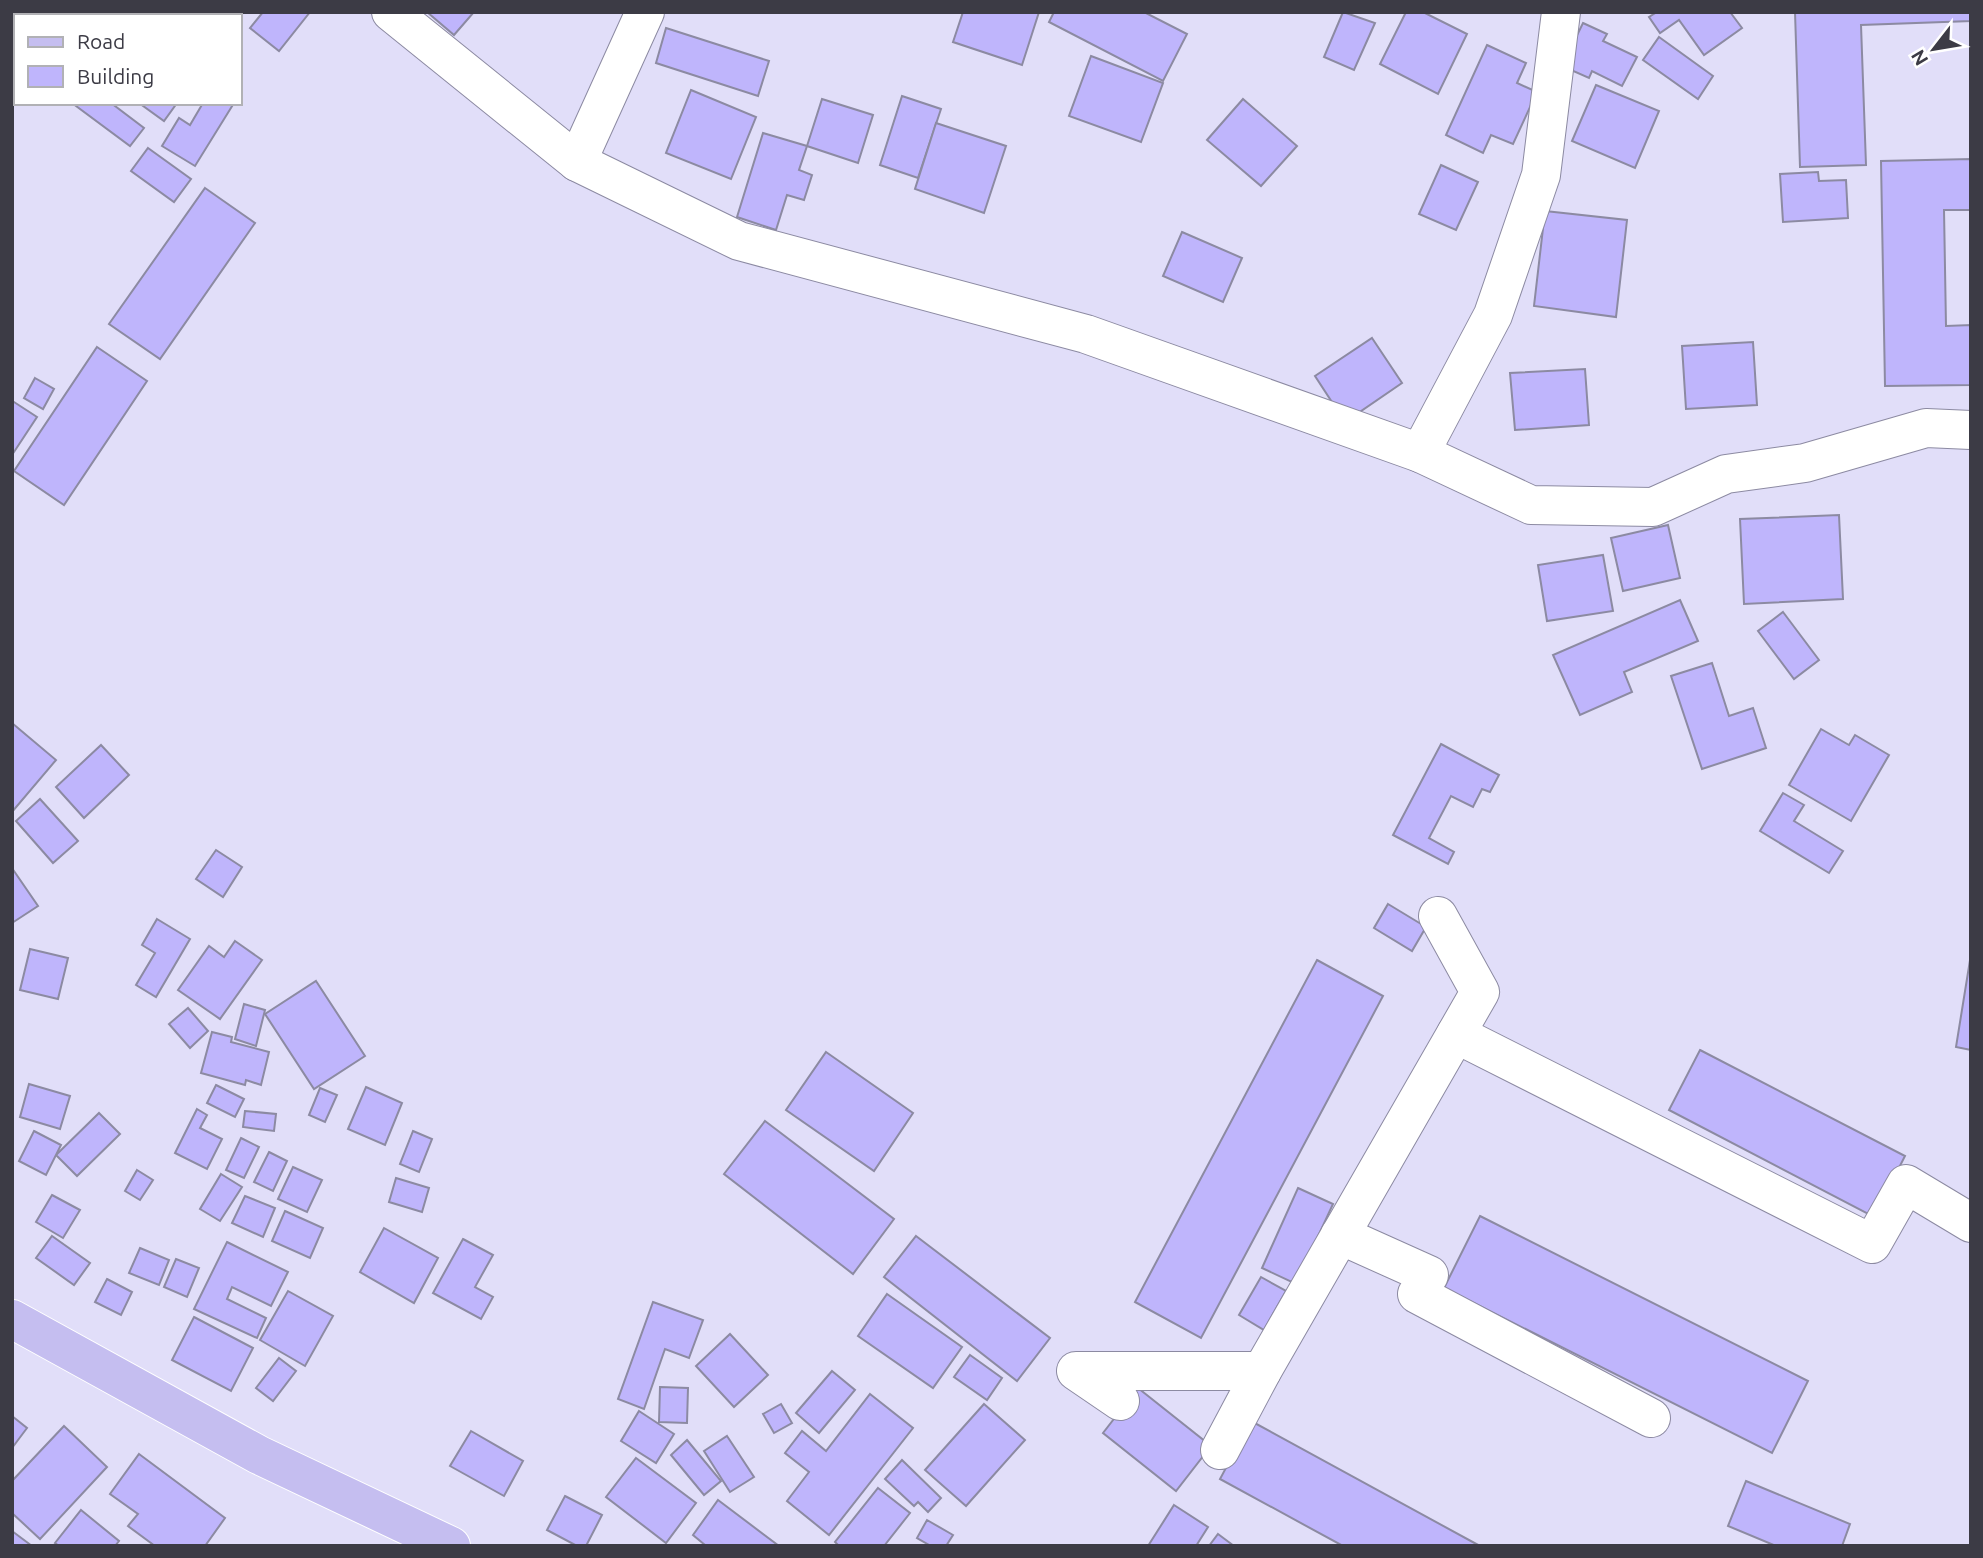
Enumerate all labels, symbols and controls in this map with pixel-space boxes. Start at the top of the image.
legend [14,14,242,105]
north arrow [1899,14,1969,84]
text: Road [77,29,125,53]
text: N [1906,46,1933,70]
text: Building [77,64,154,88]

